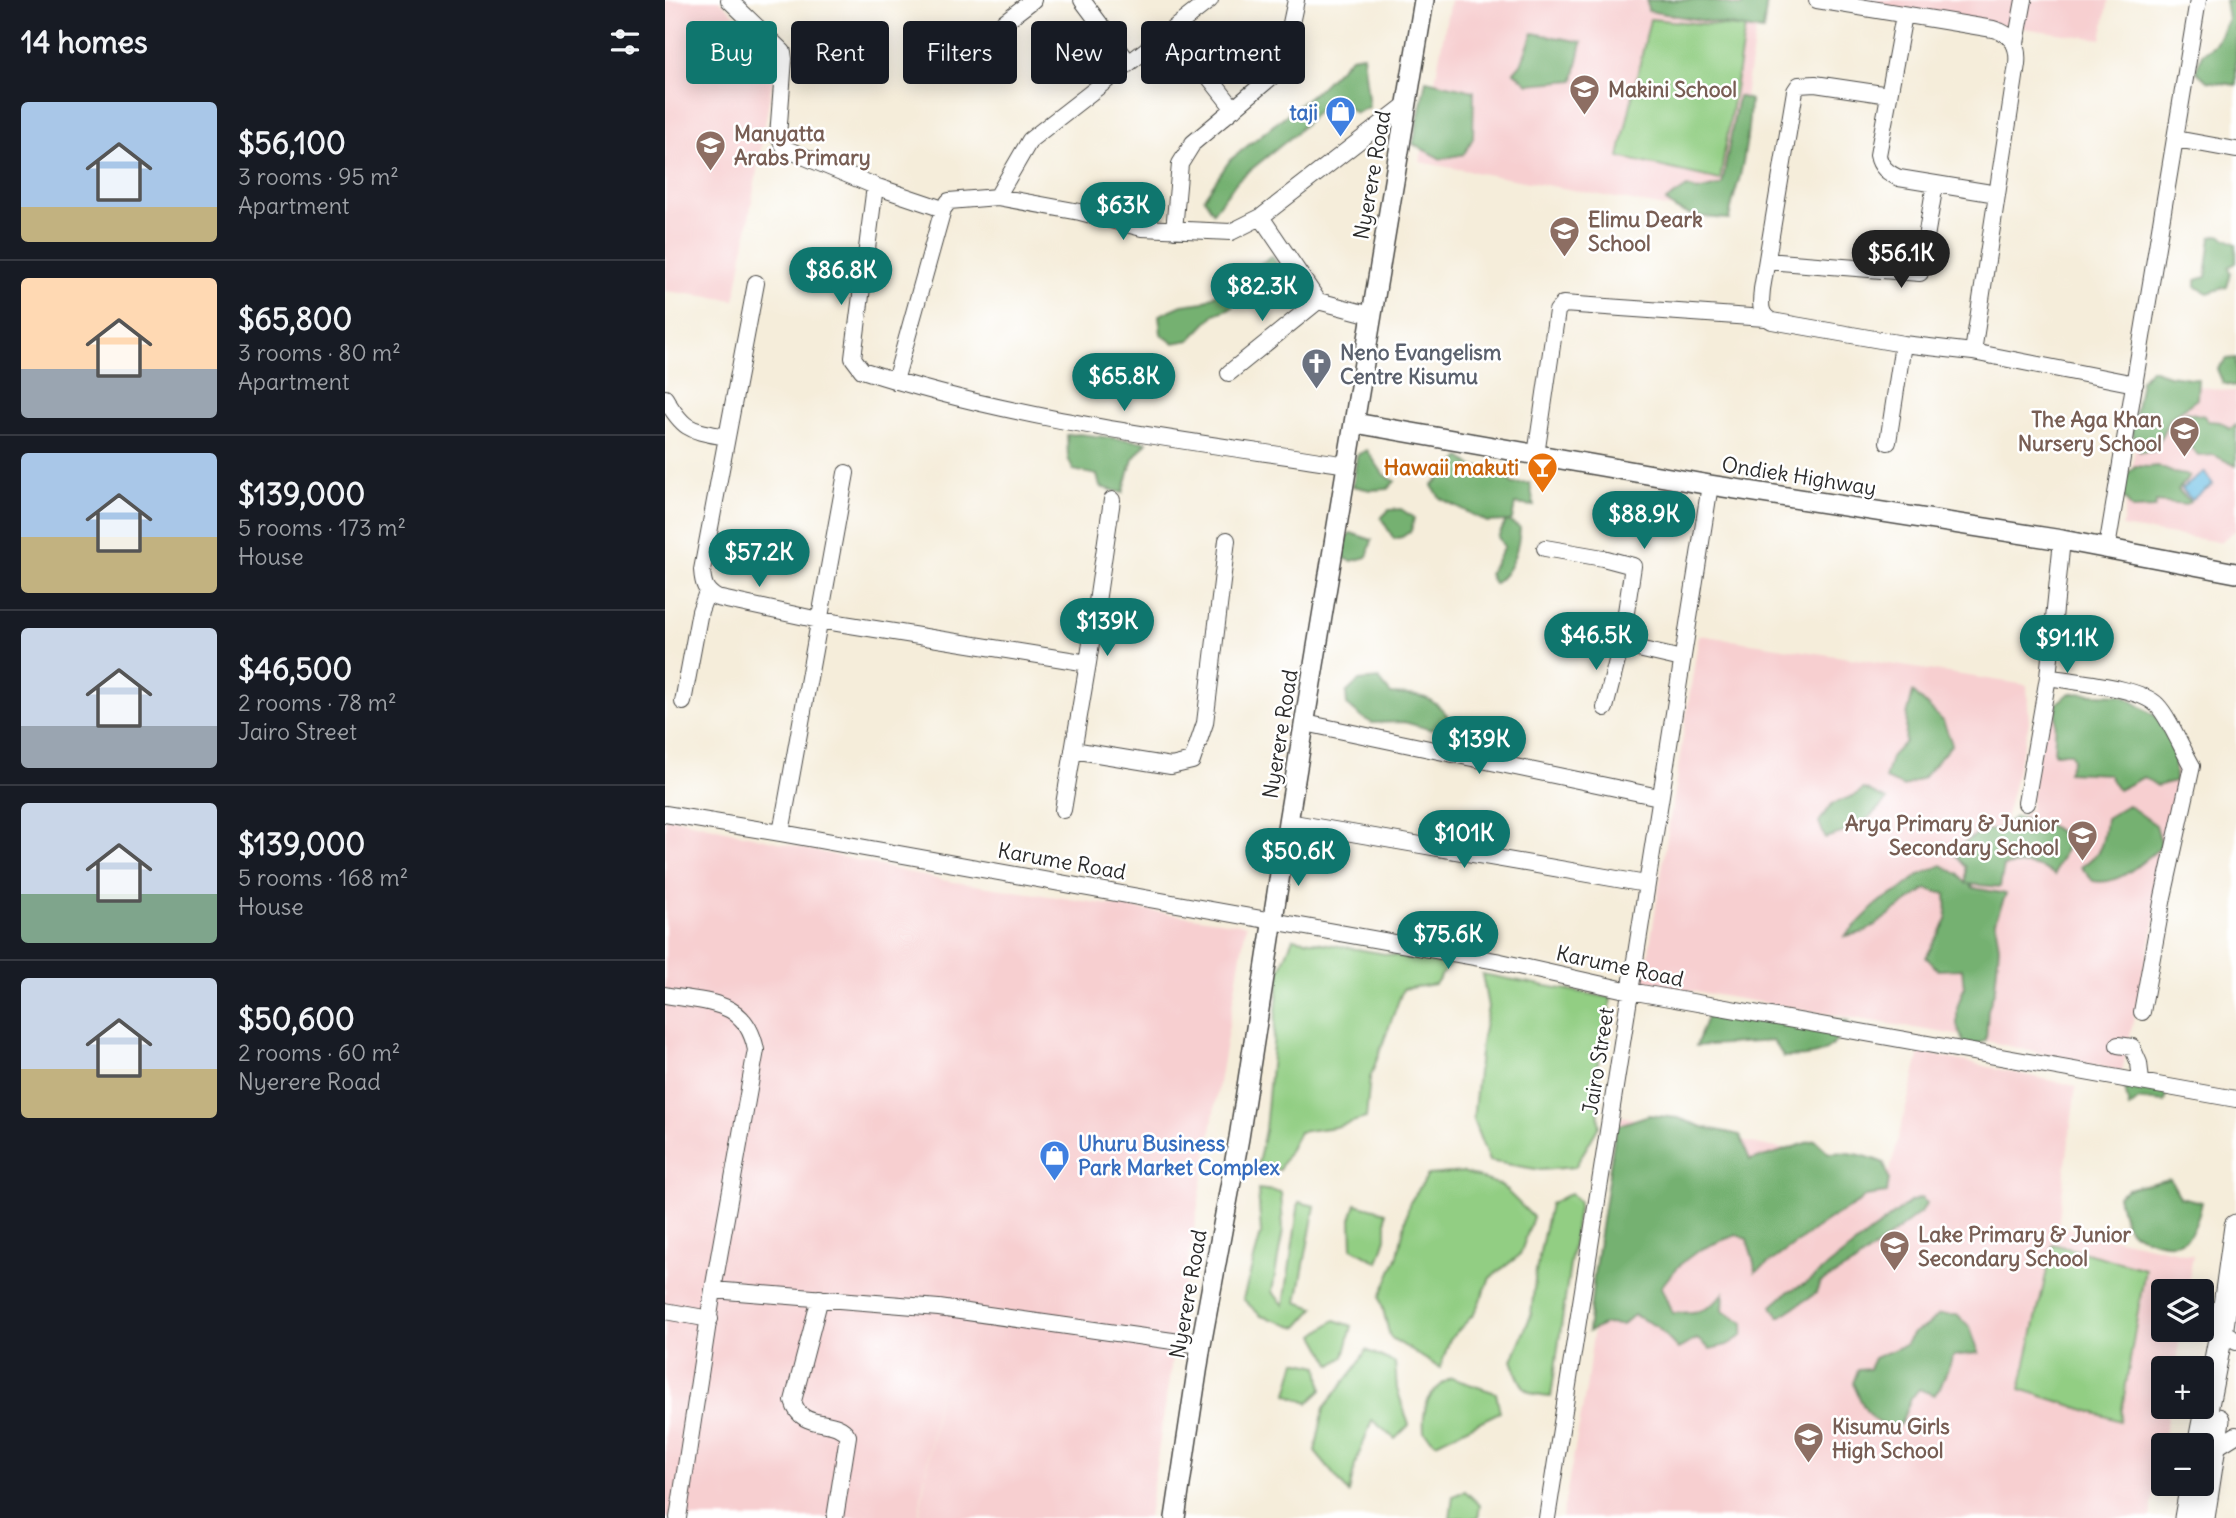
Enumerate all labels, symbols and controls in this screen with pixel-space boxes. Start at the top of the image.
chip: Buy [686,21,777,84]
chip: Rent [791,21,889,84]
chip: Filters [903,21,1017,84]
chip: New [1031,21,1127,84]
chip: Apartment [1141,21,1305,84]
text: 14 homes [21,23,148,61]
icon: filters [606,23,644,61]
school or university icon: Makini School [1568,72,1602,116]
place label: Makini School [1608,76,1737,103]
shop icon: taji [1324,95,1358,139]
place label: taji [1290,99,1318,126]
street label: Nyerere Road [1347,108,1397,242]
place label: Manyatta Arabs Primary [734,120,871,171]
text: $56,100 [238,124,346,162]
school or university icon: Manyatta Arabs Primary [694,128,728,172]
icon: home [77,130,161,214]
text: 3 rooms · 95 m² [238,162,399,191]
pin: $63K [1082,182,1164,242]
text: $63K [1096,190,1150,219]
text: Apartment [238,191,350,220]
place label: Elimu Deark School [1588,206,1703,257]
school or university icon: Elimu Deark School [1548,214,1582,258]
pin: $56.1K [1844,230,1958,290]
text: $56.1K [1868,238,1934,267]
pin: $86.8K [784,247,898,307]
text: $86.8K [805,255,877,284]
pin: $82.3K [1205,264,1319,323]
text: $82.3K [1227,271,1297,300]
text: $65,800 [238,300,352,338]
icon: home [77,306,161,390]
text: 3 rooms · 80 m² [238,338,401,367]
place label: Neno Evangelism Centre Kisumu [1340,339,1502,390]
church icon: Neno Evangelism Centre Kisumu [1300,347,1334,391]
pin: $65.8K [1067,354,1181,413]
text: $65.8K [1088,361,1160,390]
text: Apartment [238,367,350,396]
place label: The Aga Khan Nursery School [2018,406,2162,457]
school or university icon: The Aga Khan Nursery School [2168,414,2202,458]
bar icon: Hawaii makuti [1525,450,1559,494]
street label: Ondiek Highway [1720,450,1878,502]
place label: Hawaii makuti [1384,454,1519,481]
text: $139,000 [238,475,365,513]
icon: home [77,481,161,565]
pin: $88.9K [1587,491,1701,551]
text: $88.9K [1608,499,1680,528]
text: 5 rooms · 173 m² [238,513,406,542]
pin: $57.2K [702,530,816,589]
text: $57.2K [725,537,793,566]
text: House [238,542,304,571]
pin: $139K [1058,598,1156,658]
text: $139K [1076,606,1138,635]
pin: $46.5K [1539,612,1653,672]
pin: $91.1K [2010,616,2124,675]
text: $46.5K [1560,620,1632,649]
text: $91.1K [2036,623,2098,652]
text: $46,500 [238,650,352,688]
icon: home [77,656,161,740]
street label: Nyerere Road [1256,668,1304,800]
text: 2 rooms · 78 m² [238,688,397,717]
pin: $139K [1430,716,1528,776]
text: Jairo Street [238,717,357,746]
text: $139K [1448,724,1510,753]
pin: $101K [1415,810,1513,870]
place label: Arya Primary & Junior Secondary School [1845,810,2059,861]
text: $101K [1434,818,1494,847]
school or university icon: Arya Primary & Junior Secondary School [2065,818,2099,862]
text: $139,000 [238,825,365,863]
pin: $50.6K [1241,828,1355,888]
icon: home [77,831,161,915]
street label: Karume Road [996,836,1128,886]
text: $50.6K [1261,836,1335,865]
text: 5 rooms · 168 m² [238,863,408,892]
text: House [238,892,304,921]
pin: $75.6K [1391,912,1505,971]
text: $75.6K [1413,919,1483,948]
street label: Karume Road [1554,939,1686,993]
text: $50,600 [238,1000,355,1038]
street label: Jairo Street [1576,1005,1620,1117]
icon: home [77,1006,161,1090]
text: 2 rooms · 60 m² [238,1038,400,1067]
text: Nyerere Road [238,1067,381,1096]
place label: Uhuru Business Park Market Complex [1078,1130,1281,1181]
shop icon: Uhuru Business Park Market Complex [1038,1138,1072,1182]
place label: Lake Primary & Junior Secondary School [1918,1221,2132,1272]
street label: Nyerere Road [1163,1227,1213,1361]
school or university icon: Lake Primary & Junior Secondary School [1878,1229,1912,1273]
map controls [2151,1279,2214,1496]
button: layers [2151,1279,2214,1342]
button: + [2151,1356,2214,1419]
place label: Kisumu Girls High School [1832,1413,1950,1464]
school or university icon: Kisumu Girls High School [1792,1421,1826,1465]
button: − [2151,1433,2214,1496]

